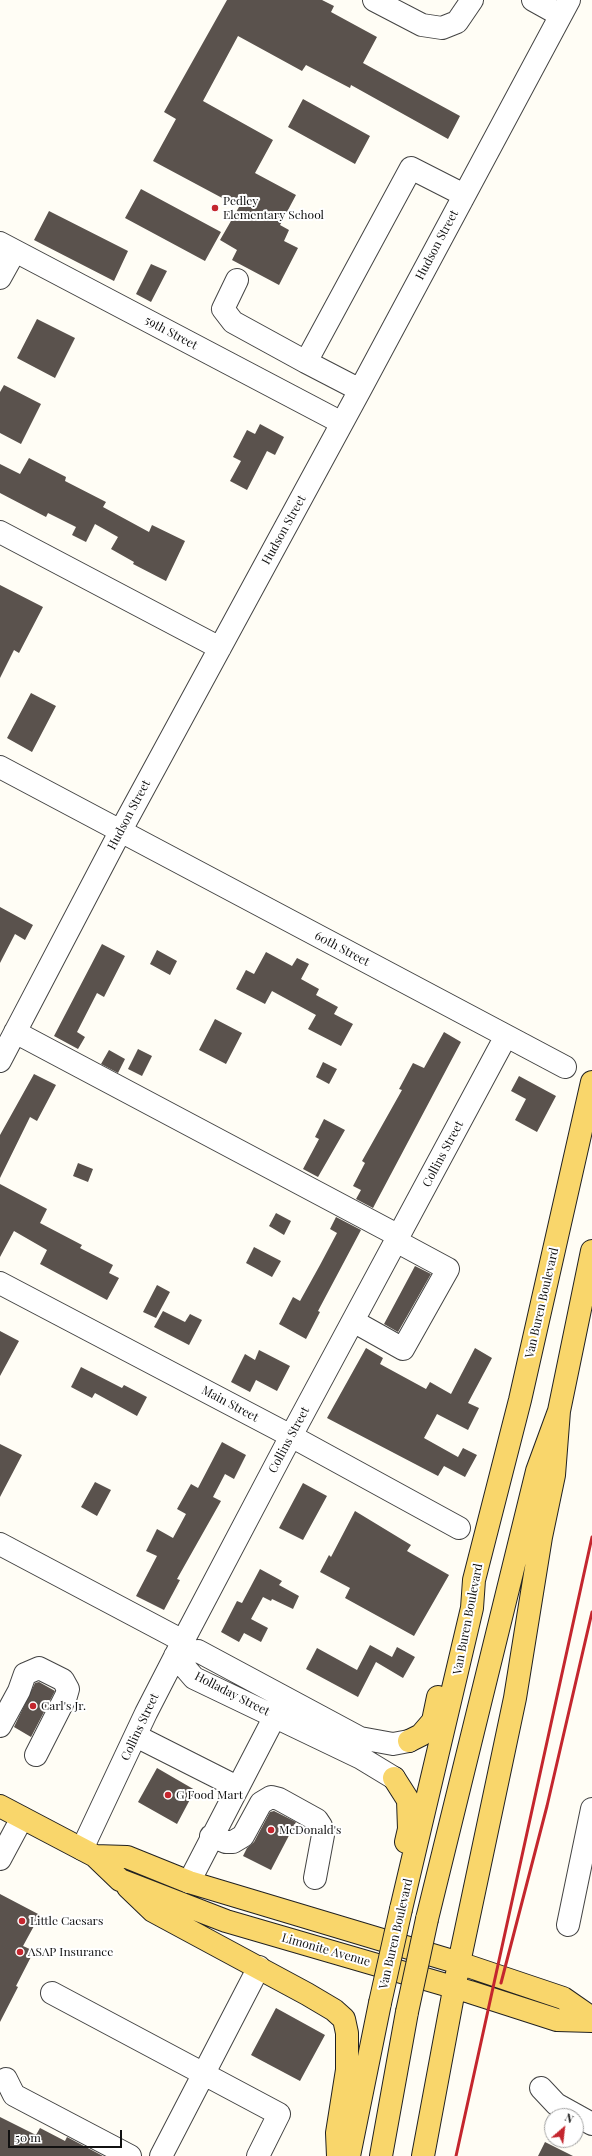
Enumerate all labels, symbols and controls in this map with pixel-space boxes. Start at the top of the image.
place label: Pedley Elementary School [223,194,324,222]
marker: Pedley Elementary School [210,203,220,213]
street label: Hudson Street [413,208,461,282]
street label: 59th Street [142,313,200,353]
street label: Hudson Street [259,493,309,567]
street label: Hudson Street [105,778,153,852]
street label: 60th Street [312,929,372,969]
street label: Collins Street [420,1118,466,1190]
street label: Van Buren Boulevard [522,1246,562,1360]
street label: Main Street [199,1383,261,1425]
street label: Collins Street [266,1404,312,1476]
street label: Van Buren Boulevard [450,1562,486,1676]
street label: Holladay Street [192,1669,272,1719]
street label: Collins Street [118,1691,162,1763]
place label: Carl's Jr. [41,1699,86,1713]
marker: Carl's Jr. [28,1701,38,1711]
place label: G Food Mart [176,1788,243,1802]
marker: G Food Mart [163,1790,173,1800]
place label: McDonald's [279,1823,341,1837]
marker: McDonald's [266,1825,276,1835]
street label: Van Buren Boulevard [376,1877,416,1991]
place label: Little Caesars [30,1914,103,1928]
marker: Little Caesars [17,1916,27,1926]
street label: Limonite Avenue [280,1930,372,1970]
place label: ASAP Insurance [28,1945,113,1959]
marker: ASAP Insurance [15,1947,25,1957]
north arrow [544,2108,584,2148]
text: N [562,2109,576,2126]
scale bar [10,2122,124,2148]
text: 50 m [15,2129,41,2145]

